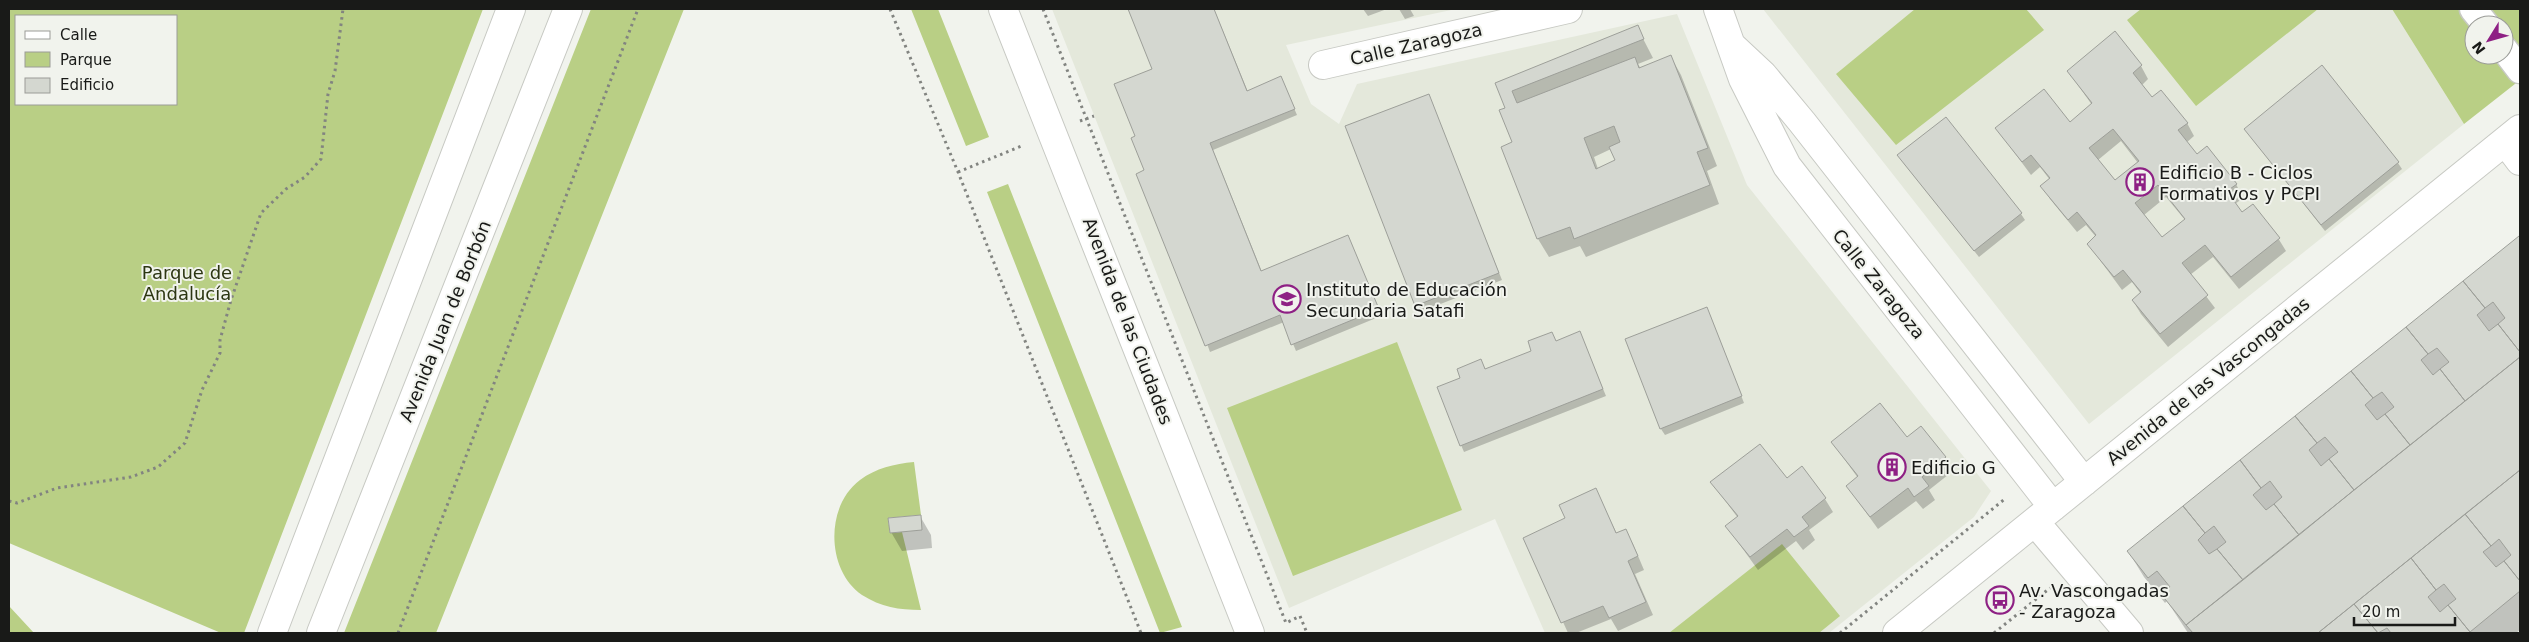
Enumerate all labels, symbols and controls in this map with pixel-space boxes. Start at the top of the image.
legend [15,15,178,105]
north arrow [2464,15,2514,65]
street label: Calle Zaragoza [1348,19,1484,69]
text: Calle [60,26,97,44]
text: N [2469,38,2489,57]
text: Parque [60,51,112,69]
text: Edificio [60,76,114,94]
place label: Edificio B - Ciclos Formativos y PCPI [2159,162,2320,204]
building icon: Edificio B - Ciclos Formativos y PCPI [2125,167,2155,197]
street label: Avenida de las Ciudades [1079,214,1177,428]
street label: Avenida Juan de Borbón [395,217,495,425]
street label: Calle Zaragoza [1828,225,1930,343]
park label: Parque de Andalucía [142,262,232,304]
place label: Instituto de Educación Secundaria Satafi [1306,279,1507,321]
school or university icon: Instituto de Educación Secundaria Satafi [1272,284,1302,314]
street label: Avenida de las Vascongadas [2102,293,2314,469]
building icon: Edificio G [1877,452,1907,482]
place label: Edificio G [1911,457,1996,478]
place label: Av. Vascongadas - Zaragoza [2019,580,2169,622]
bus stop icon: Av. Vascongadas - Zaragoza [1985,585,2015,615]
scale bar [2354,594,2455,626]
text: 20 m [2362,603,2400,621]

